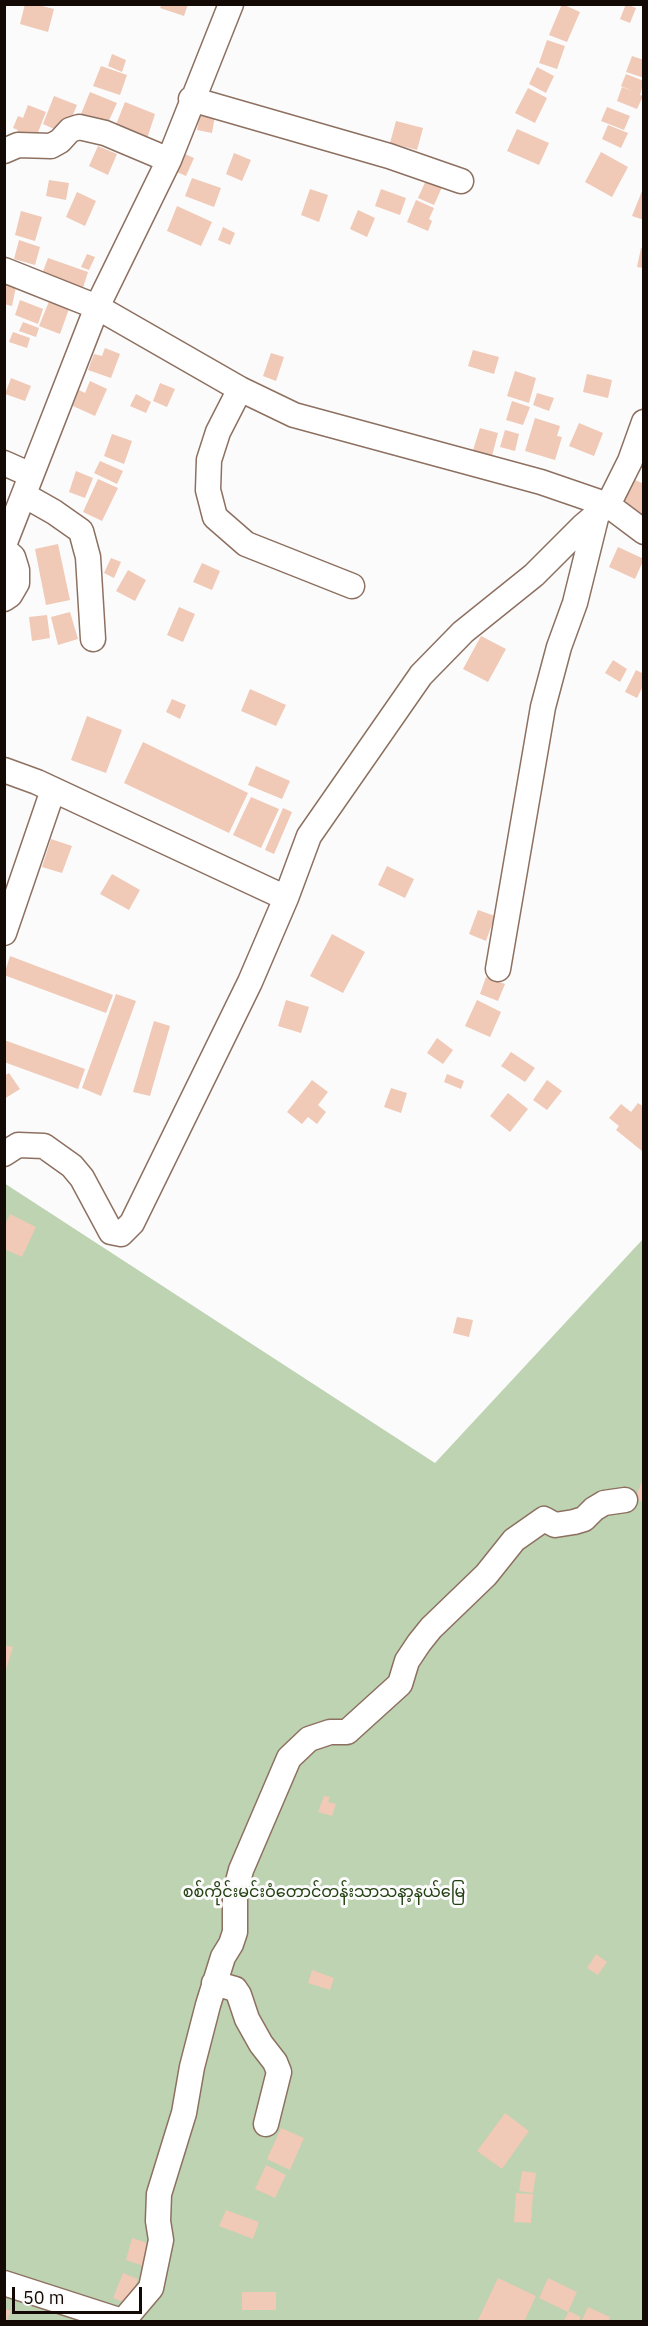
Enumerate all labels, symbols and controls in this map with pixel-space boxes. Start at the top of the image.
park label: စစ်ကိုင်းမင်းဝံတောင်တန်းသာသနာ့နယ်မြေ [183,1882,465,1902]
scale bar [15,2275,146,2313]
text: 50 m [23,2286,65,2309]

